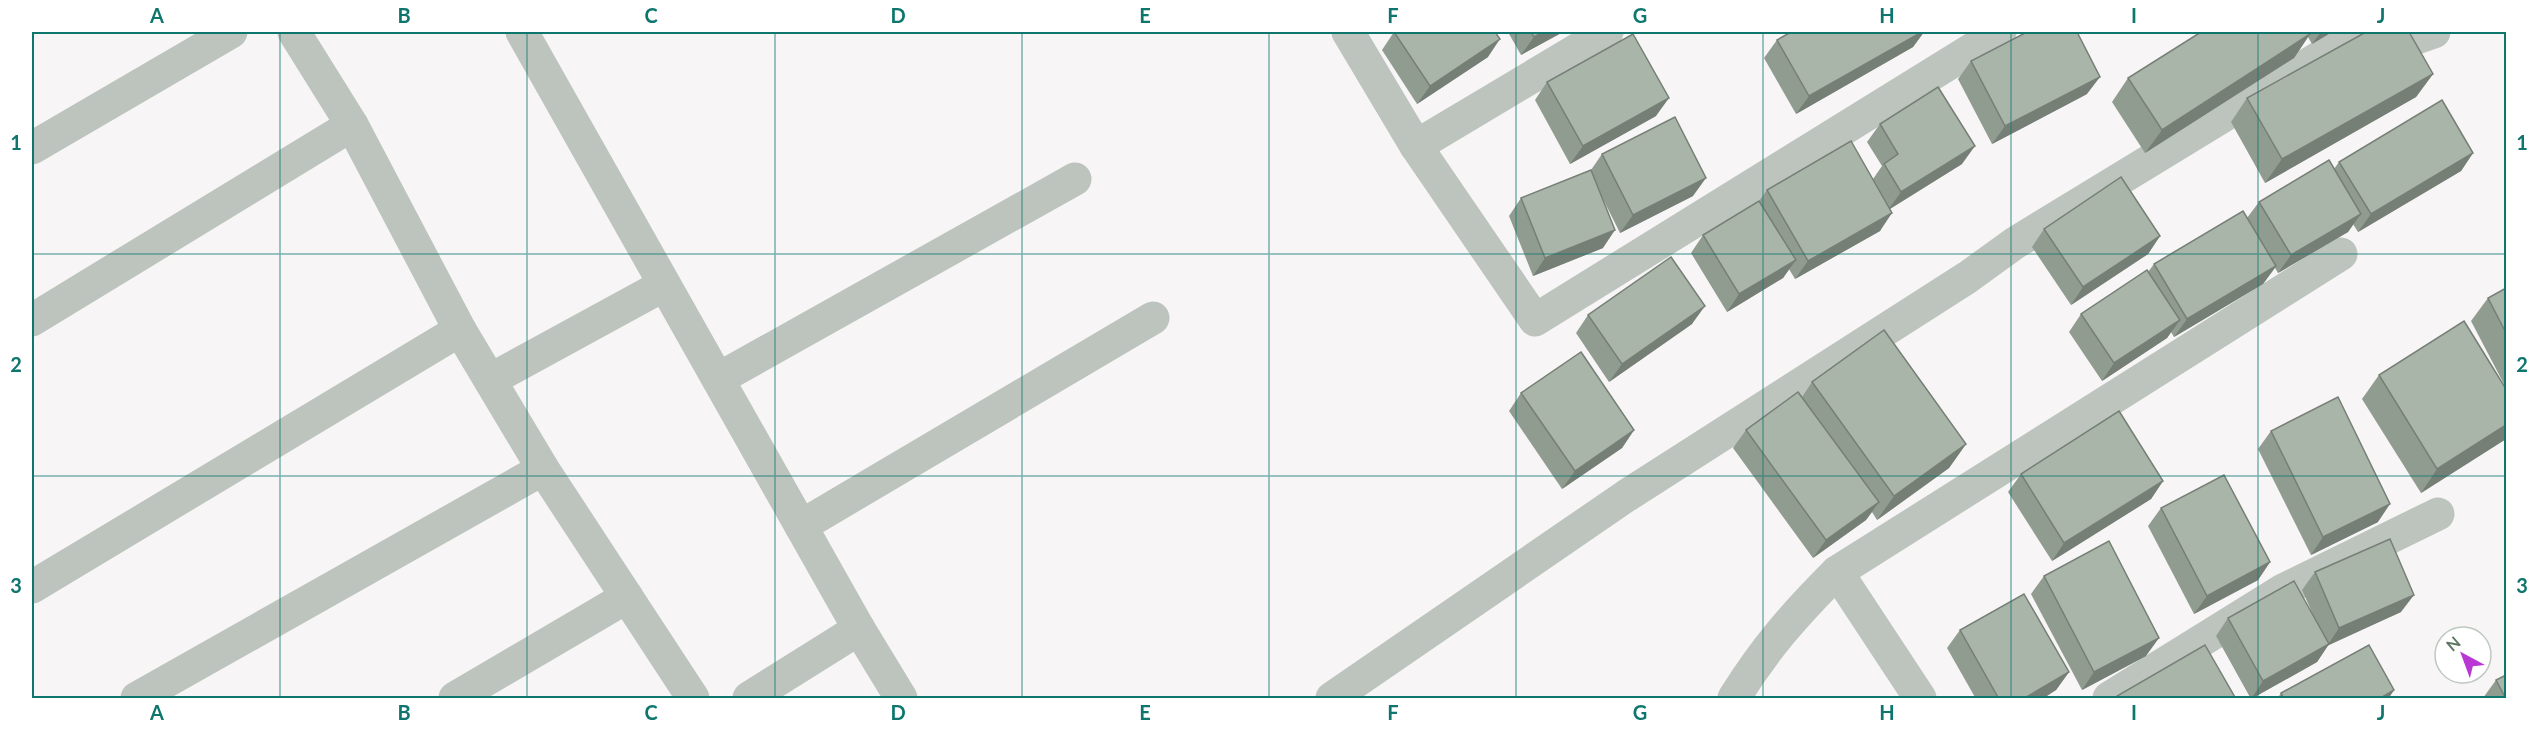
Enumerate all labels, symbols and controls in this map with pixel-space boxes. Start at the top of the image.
text: A [149,3,164,27]
text: B [397,3,411,27]
text: C [644,3,658,27]
text: D [890,3,906,27]
text: E [1139,3,1151,27]
text: F [1387,3,1399,27]
text: G [1633,3,1647,27]
text: H [1879,3,1895,27]
text: I [2131,3,2137,27]
text: J [2377,3,2385,27]
text: 1 [10,130,22,154]
text: 1 [2516,130,2528,154]
text: 2 [10,352,22,376]
text: 2 [2516,352,2528,376]
text: 3 [10,573,22,597]
text: 3 [2516,573,2528,597]
north arrow [2433,625,2493,685]
text: N [2442,632,2464,655]
text: A [149,700,164,724]
text: B [397,700,411,724]
text: C [644,700,658,724]
text: D [890,700,906,724]
text: E [1139,700,1151,724]
text: F [1387,700,1399,724]
text: G [1633,700,1647,724]
text: H [1879,700,1895,724]
text: I [2131,700,2137,724]
text: J [2377,700,2385,724]

